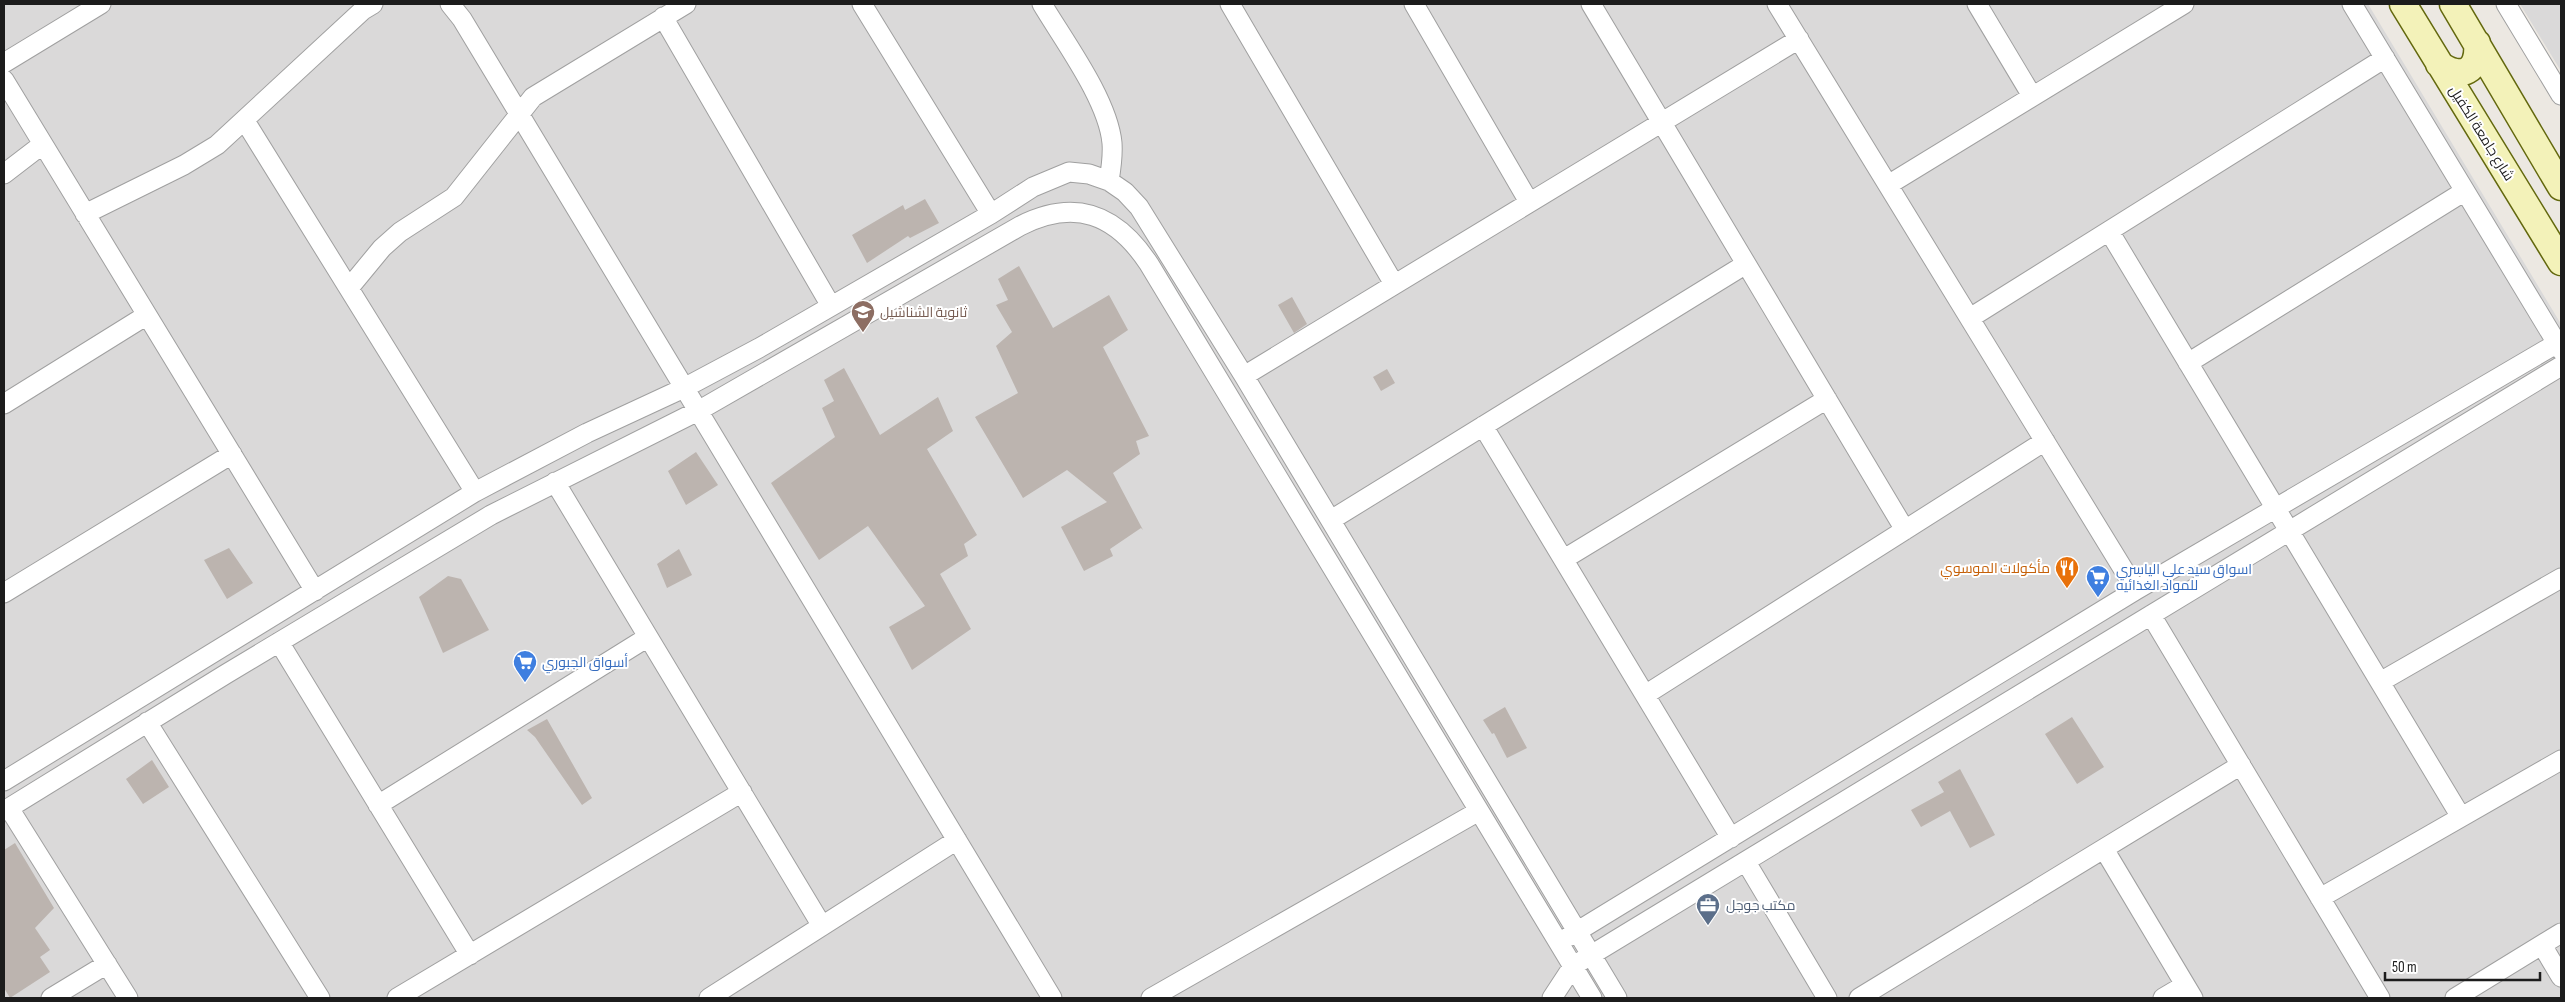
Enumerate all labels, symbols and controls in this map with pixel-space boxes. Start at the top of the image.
street label: شارع جامعة الكفيل [2445,82,2518,184]
school or university icon: ثانوية الشناشيل [850,299,876,333]
place label: ثانوية الشناشيل [880,304,967,321]
restaurant icon: مأكولات الموسوي [2054,555,2080,589]
place label: مأكولات الموسوي [1940,559,2050,580]
place label: اسواق سيد علي الياسري للمواد الغذائيه [2116,561,2252,594]
supermarket icon: اسواق سيد علي الياسري للمواد الغذائيه [2085,564,2111,598]
supermarket icon: أسواق الجبوري [512,649,538,683]
place label: أسواق الجبوري [542,653,628,674]
office icon: مكتب جوجل [1695,892,1721,926]
place label: مكتب جوجل [1726,897,1795,914]
scale bar [2385,950,2540,982]
text: 50 m [2392,958,2417,977]

